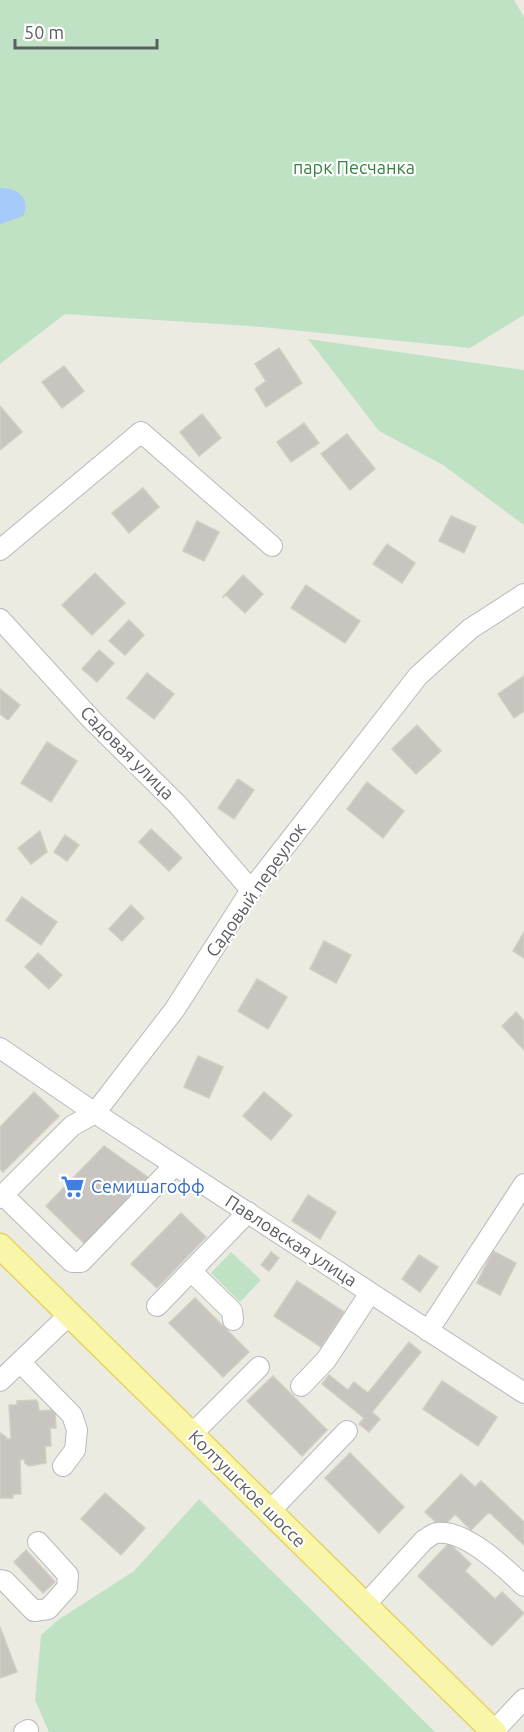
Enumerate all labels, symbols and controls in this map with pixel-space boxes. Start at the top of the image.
scale bar [15,12,158,50]
text: 50 m [24,22,64,42]
park label: парк Песчанка [293,157,415,177]
street label: Садовая улица [77,702,178,803]
street label: Садовый переулок [201,819,309,960]
supermarket icon: Семишагофф [60,1174,86,1200]
place label: Семишагофф [91,1176,205,1196]
street label: Павловская улица [222,1190,361,1290]
street label: Колтушское шоссе [185,1426,310,1551]

